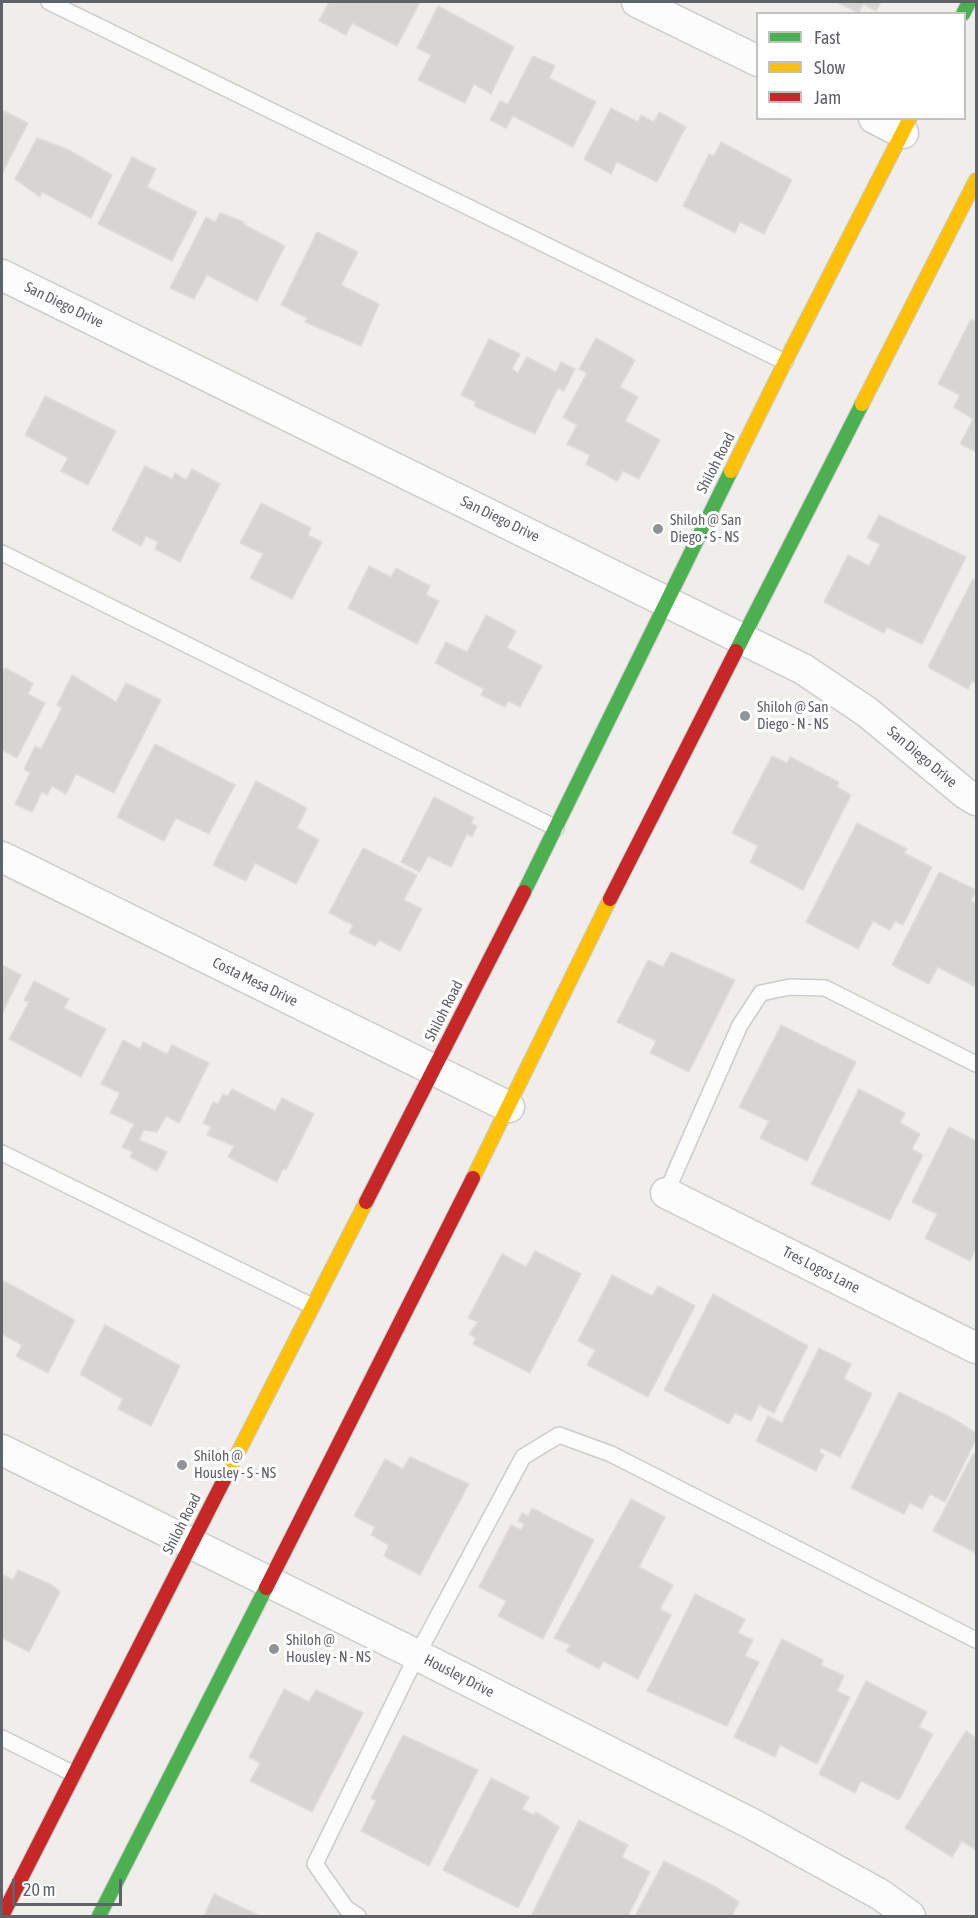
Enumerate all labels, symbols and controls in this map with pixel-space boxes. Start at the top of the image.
legend [756,12,966,120]
text: Fast [814,27,841,48]
text: Slow [814,57,845,78]
text: Jam [814,87,841,108]
street label: San Diego Drive [22,278,106,332]
street label: Shiloh Road [693,430,739,496]
street label: San Diego Drive [458,492,542,546]
place label: Shiloh @ San Diego - S - NS [670,511,742,546]
marker: Shiloh @ San Diego - S - NS [651,522,665,536]
place label: Shiloh @ San Diego - N - NS [757,698,829,733]
marker: Shiloh @ San Diego - N - NS [738,709,752,723]
street label: San Diego Drive [883,723,961,791]
street label: Costa Mesa Drive [209,954,301,1010]
street label: Shiloh Road [421,978,467,1044]
street label: Tres Logos Lane [779,1243,863,1297]
place label: Shiloh @ Housley - S - NS [194,1447,276,1482]
marker: Shiloh @ Housley - S - NS [175,1458,189,1472]
street label: Shiloh Road [159,1491,205,1557]
place label: Shiloh @ Housley - N - NS [286,1631,371,1666]
marker: Shiloh @ Housley - N - NS [267,1642,281,1656]
street label: Housley Drive [421,1651,497,1701]
scale bar [15,1867,124,1905]
text: 20 m [23,1879,55,1900]

